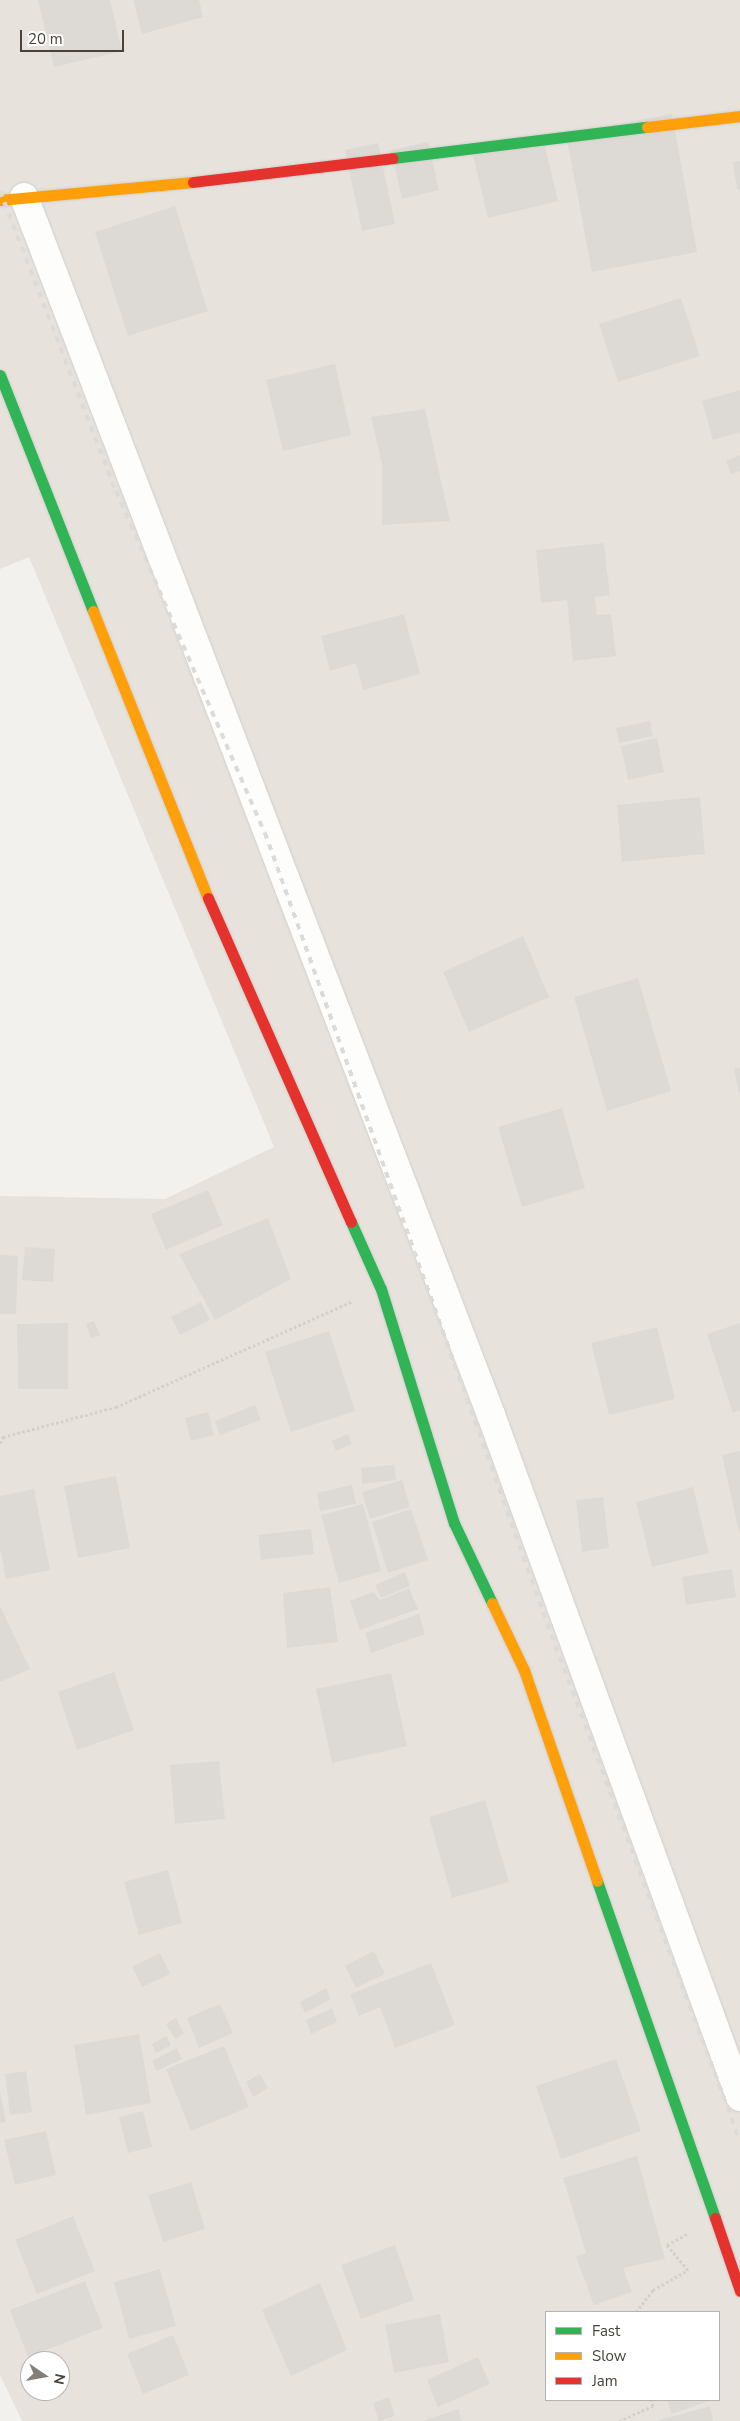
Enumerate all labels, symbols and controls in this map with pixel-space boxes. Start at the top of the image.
scale bar [22,20,126,52]
text: 20 m [28,29,63,49]
legend [545,2311,720,2401]
text: Fast [592,2321,620,2341]
text: Slow [592,2346,626,2366]
north arrow [20,2351,70,2401]
text: Jam [592,2371,618,2391]
text: N [49,2372,70,2386]

